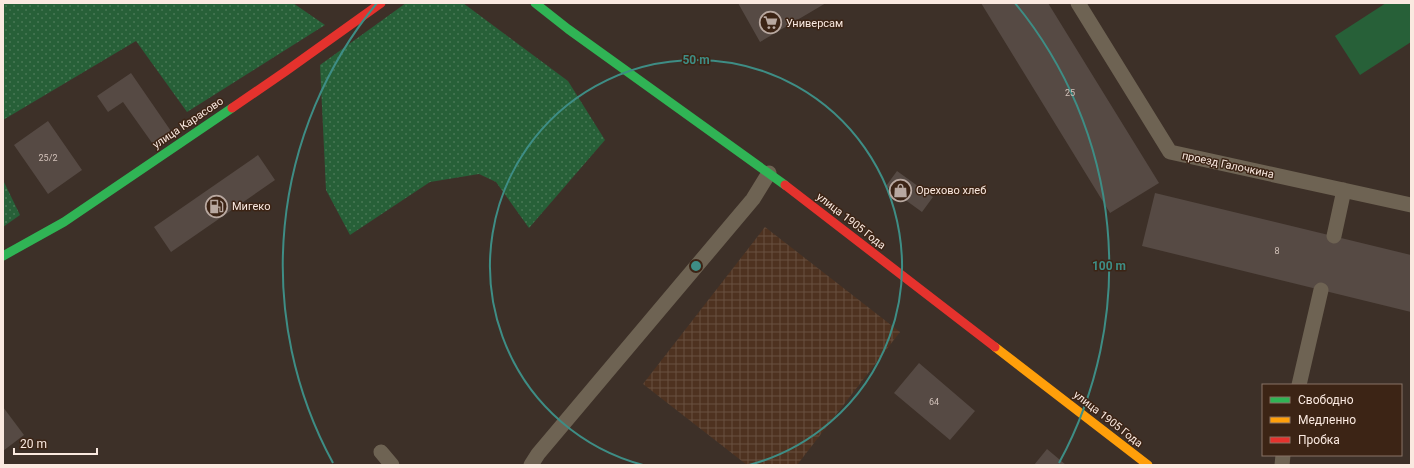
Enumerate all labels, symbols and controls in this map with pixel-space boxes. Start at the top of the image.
supermarket icon: Универсам [758,10,784,36]
place label: Универсам [786,17,843,30]
text: 50 m [682,53,710,67]
house number: 25 [1065,88,1075,98]
street label: улица Карасово [150,94,226,152]
street label: проезд Галочкина [1181,149,1275,181]
house number: 25/2 [39,153,57,163]
shop icon: Орехово хлеб [888,177,914,203]
place label: Орехово хлеб [916,184,986,197]
street label: улица 1905 Года [814,190,888,252]
fuel station icon: Мигеко [203,193,229,219]
place label: Мигеко [232,200,270,213]
house number: 8 [1274,246,1280,256]
centre of rings [689,259,703,273]
text: 100 m [1092,259,1126,273]
legend [1262,384,1402,456]
street label: улица 1905 Года [1071,388,1145,450]
text: Свободно [1298,393,1354,407]
house number: 64 [929,397,939,407]
text: Медленно [1298,413,1356,427]
scale bar [14,430,97,456]
text: Пробка [1298,433,1340,447]
text: 20 m [20,437,47,451]

